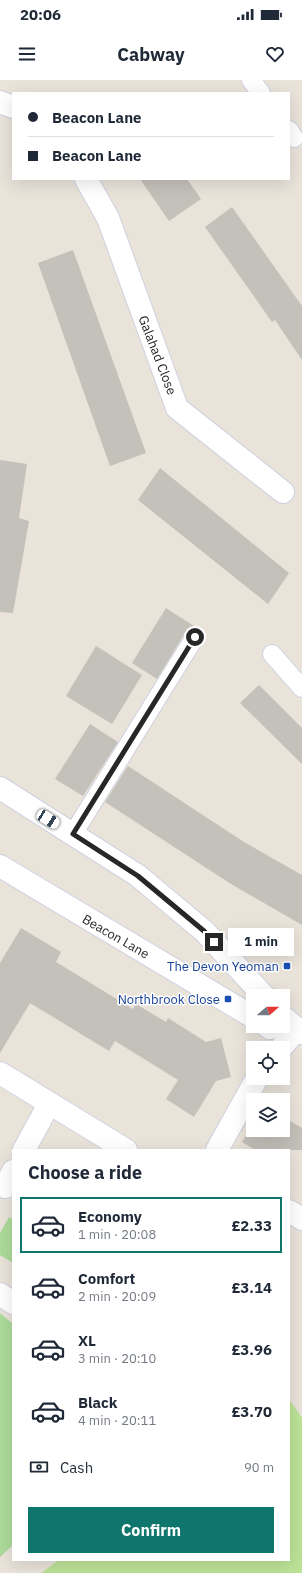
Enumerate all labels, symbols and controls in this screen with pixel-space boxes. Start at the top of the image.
text: 20:06 [20,5,61,24]
icon: menu [16,43,38,65]
text: Cabway [117,43,185,66]
icon: heart [264,43,286,65]
text: Beacon Lane [52,108,142,127]
text: Beacon Lane [52,146,142,165]
street label: Galahad Close [135,313,180,397]
route start [186,628,204,646]
car [35,808,61,830]
street label: Beacon Lane [79,910,152,962]
callout: 1 min [228,928,294,956]
route end [205,933,223,951]
text: 1 min [244,933,278,950]
place label: The Devon Yeoman [167,958,279,975]
marker: The Devon Yeoman [282,961,292,971]
north arrow [246,989,290,1033]
map controls [246,989,290,1137]
place label: Northbrook Close [118,991,220,1008]
marker: Northbrook Close [223,994,233,1004]
button: locate [246,1041,290,1085]
button: layers [246,1093,290,1137]
text: Choose a ride [28,1161,142,1184]
icon: car [30,1207,66,1243]
text: Economy [78,1207,142,1226]
text: £2.33 [232,1216,272,1235]
text: 1 min · 20:08 [78,1226,156,1243]
icon: car [30,1269,66,1305]
text: Comfort [78,1269,135,1288]
text: £3.14 [232,1278,272,1297]
text: 2 min · 20:09 [78,1288,156,1305]
icon: car [30,1331,66,1367]
text: XL [78,1331,96,1350]
text: £3.96 [232,1340,272,1359]
text: 3 min · 20:10 [78,1350,156,1367]
icon: car [30,1393,66,1429]
text: Black [78,1393,118,1412]
text: £3.70 [232,1402,272,1421]
text: 4 min · 20:11 [78,1412,156,1429]
icon: cash [28,1456,50,1478]
text: Cash [60,1458,93,1477]
text: 90 m [244,1459,274,1476]
button: Confirm [28,1507,274,1553]

